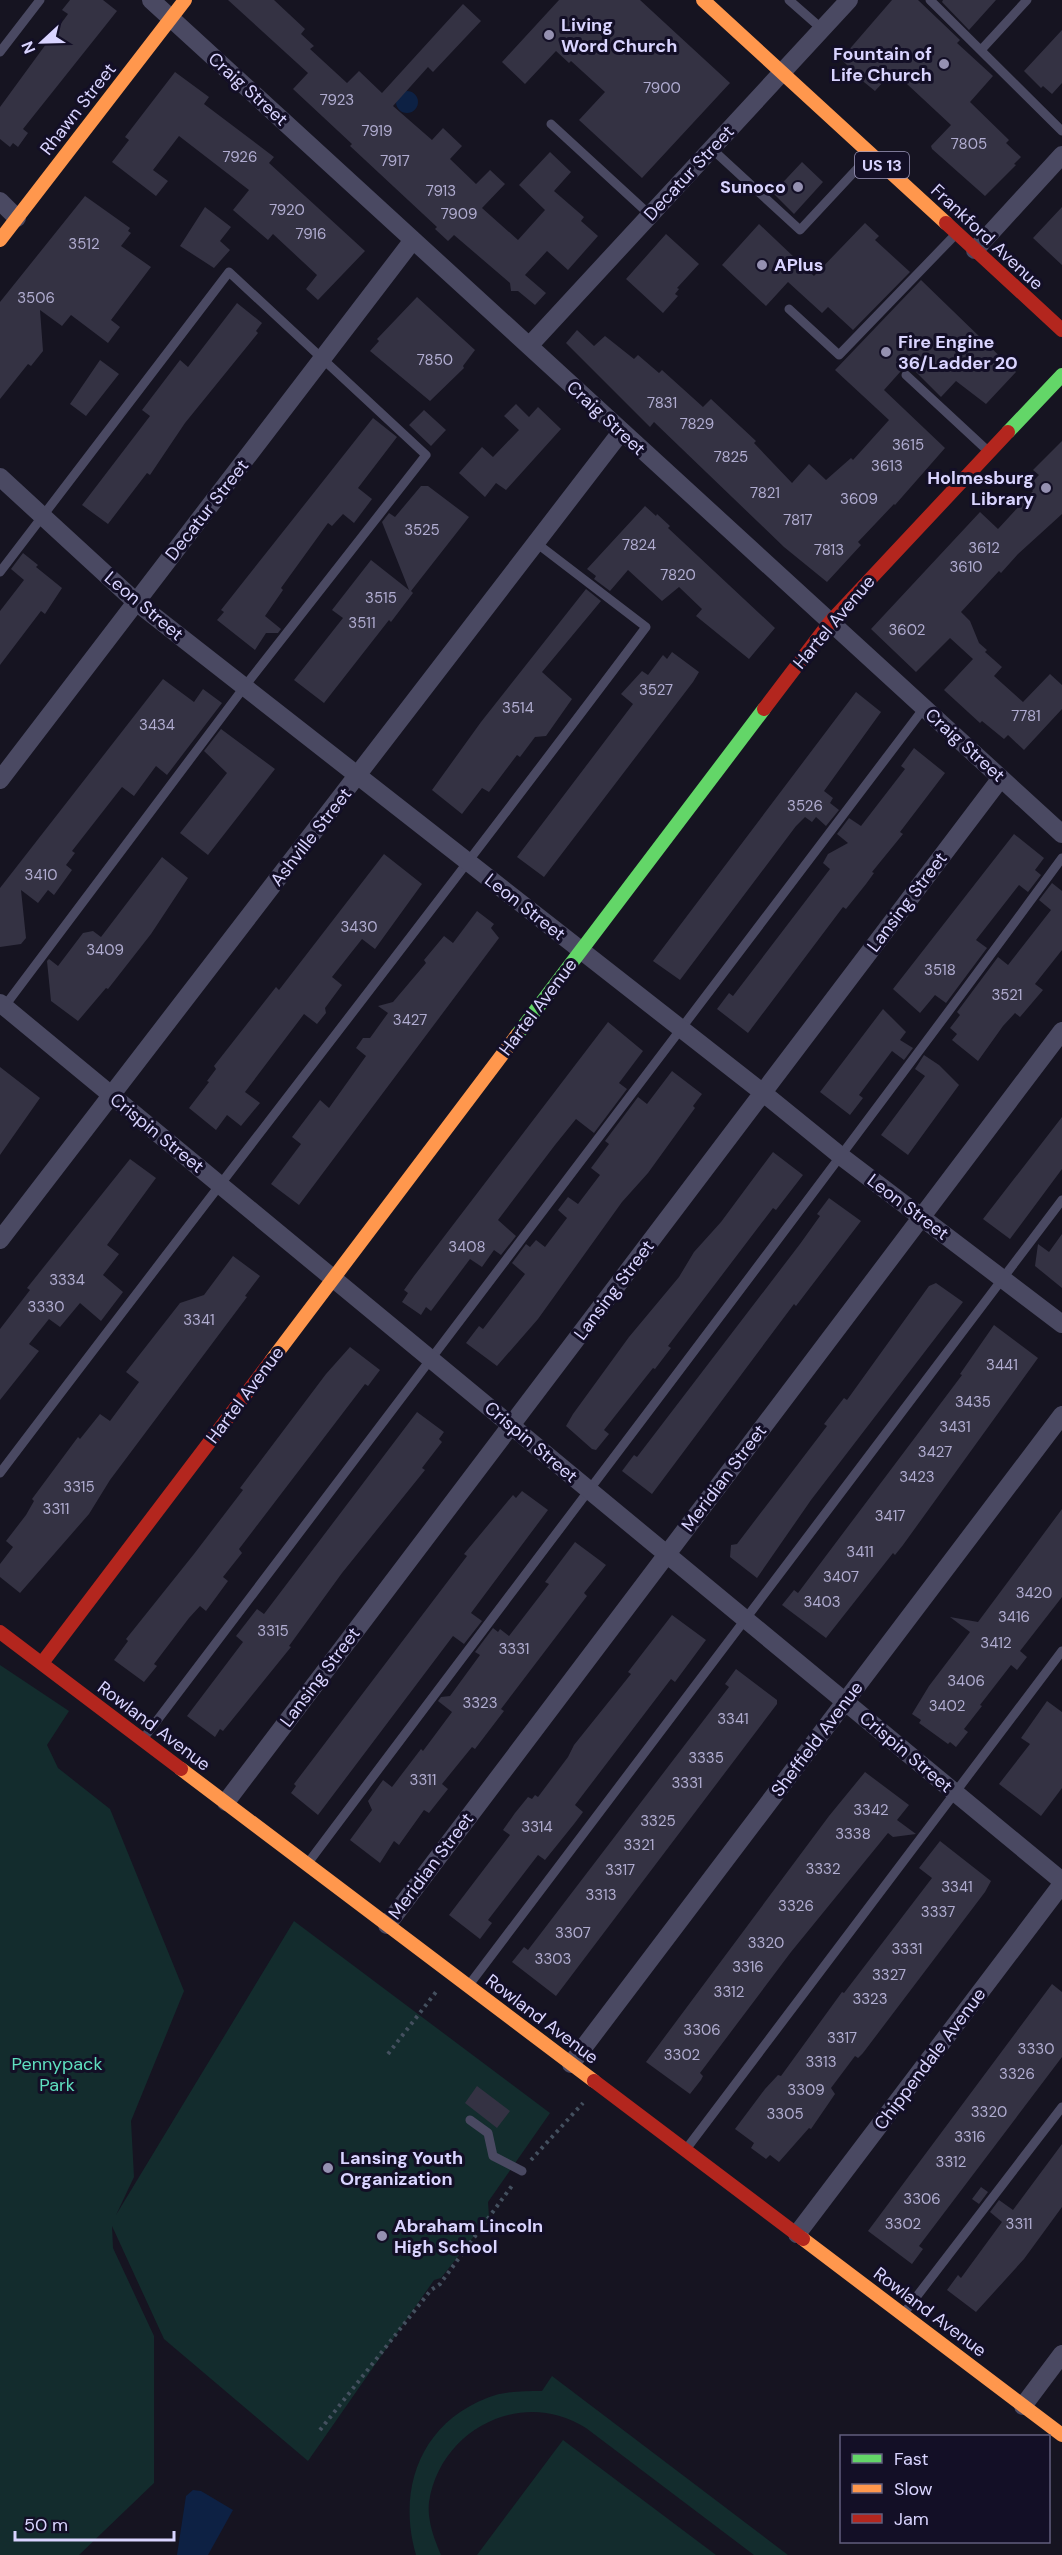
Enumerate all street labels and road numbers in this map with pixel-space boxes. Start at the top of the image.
street label: Craig Street [203,47,293,131]
street label: Rhawn Street [35,58,121,160]
street label: Decatur Street [639,120,739,226]
road number: US 13 [855,152,909,178]
street label: Frankford Avenue [926,179,1048,295]
street label: Craig Street [561,375,651,461]
street label: Decatur Street [160,454,254,566]
street label: Leon Street [99,566,189,646]
street label: Hartel Avenue [788,570,880,674]
street label: Craig Street [920,703,1010,787]
street label: Ashville Street [265,783,357,891]
street label: Lansing Street [862,847,952,957]
street label: Leon Street [480,868,570,946]
street label: Hartel Avenue [494,954,582,1060]
street label: Crispin Street [105,1088,209,1178]
street label: Leon Street [862,1168,954,1246]
street label: Lansing Street [569,1235,659,1345]
street label: Hartel Avenue [201,1342,289,1448]
street label: Crispin Street [479,1396,583,1488]
street label: Meridian Street [676,1420,772,1536]
street label: Lansing Street [275,1622,365,1732]
street label: Rowland Avenue [93,1676,215,1776]
street label: Sheffield Avenue [766,1676,868,1802]
street label: Crispin Street [854,1706,958,1798]
street label: Meridian Street [383,1808,479,1924]
street label: Rowland Avenue [481,1969,603,2069]
street label: Chippendale Avenue [869,1983,991,2135]
street label: Rowland Avenue [869,2262,991,2362]

